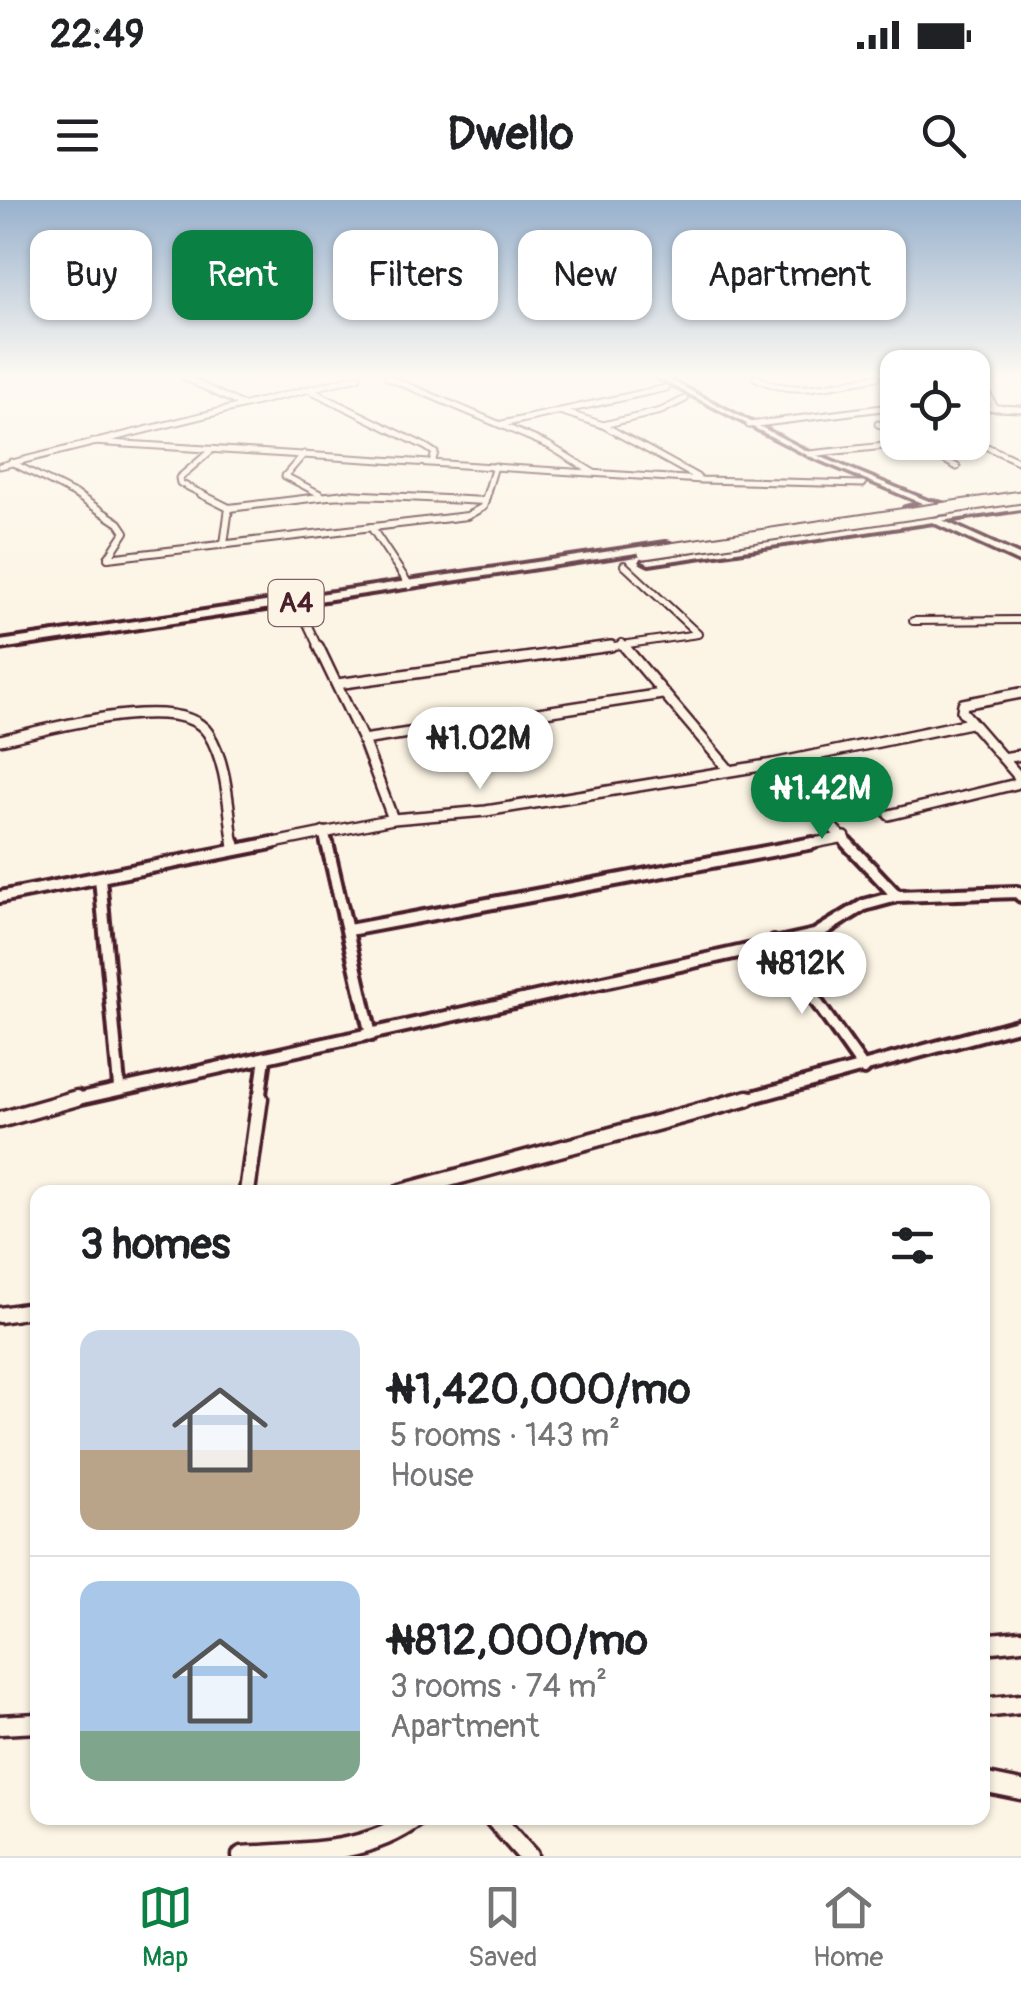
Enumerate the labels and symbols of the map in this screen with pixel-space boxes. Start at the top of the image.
road number: A4 [268,580,324,626]
pin: ₦1.02M [399,707,561,792]
pin: ₦1.42M [741,757,903,842]
pin: ₦812K [732,932,872,1017]

